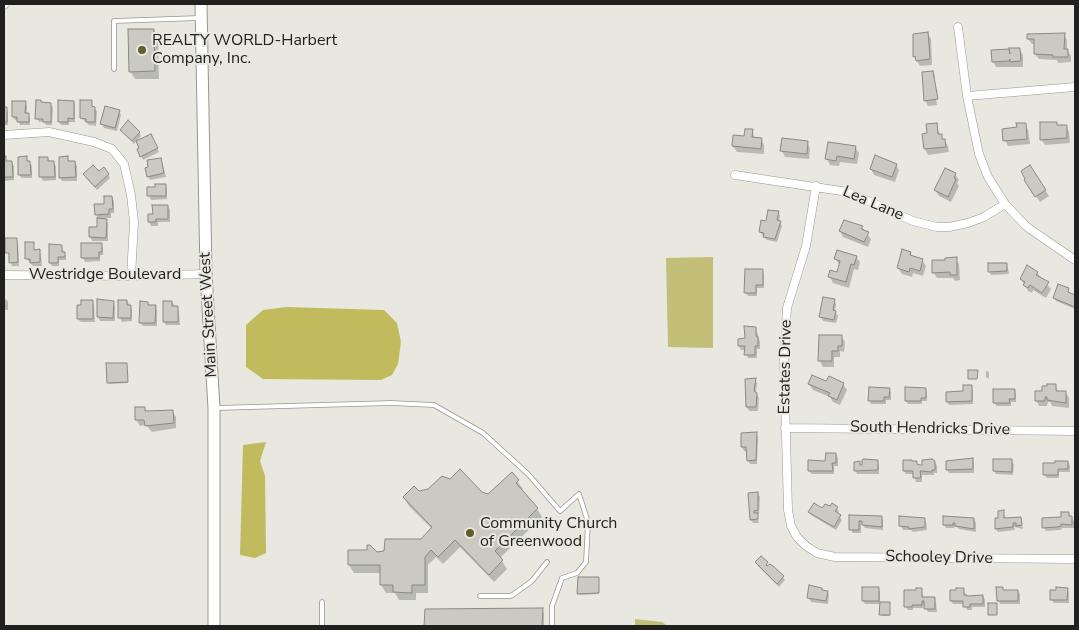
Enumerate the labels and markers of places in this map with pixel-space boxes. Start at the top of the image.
place label: REALTY WORLD-Harbert Company, Inc. [152,31,337,69]
marker: REALTY WORLD-Harbert Company, Inc. [136,44,148,56]
place label: Community Church of Greenwood [480,514,617,552]
marker: Community Church of Greenwood [464,527,476,539]

